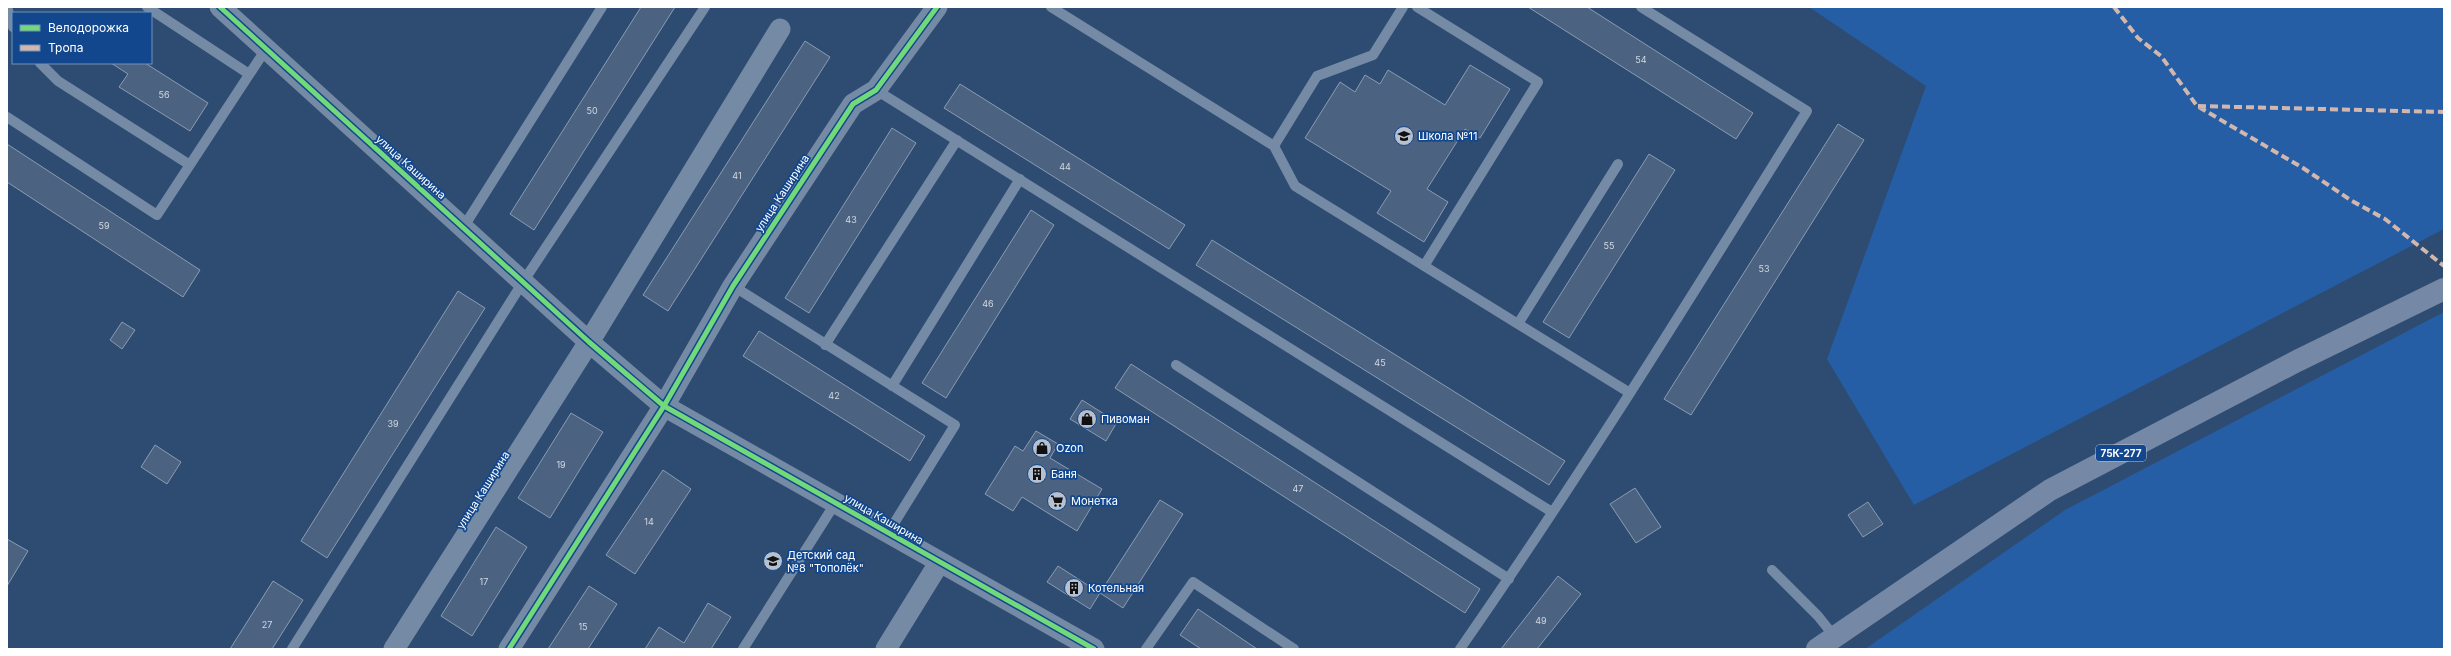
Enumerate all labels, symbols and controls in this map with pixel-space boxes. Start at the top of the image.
legend [12,12,152,64]
text: Велодорожка [48,20,129,35]
text: Тропа [48,40,83,55]
house number: 54 [1635,54,1647,65]
house number: 56 [158,89,170,100]
house number: 50 [586,105,598,116]
school or university icon: Школа №11 [1393,125,1415,147]
place label: Школа №11 [1418,129,1477,143]
street label: улица Каширина [373,132,449,202]
street label: улица Каширина [752,152,812,234]
house number: 44 [1059,161,1071,172]
house number: 41 [732,170,742,181]
house number: 43 [845,214,857,225]
house number: 59 [98,220,110,231]
house number: 55 [1604,240,1614,251]
house number: 53 [1758,263,1770,274]
house number: 46 [982,298,994,309]
house number: 45 [1374,357,1386,368]
house number: 42 [828,390,840,401]
shop icon: Пивоман [1076,408,1098,430]
place label: Пивоман [1101,412,1150,426]
house number: 39 [387,418,399,429]
shop icon: Ozon [1031,437,1053,459]
place label: Ozon [1056,441,1083,455]
road number: 75К-277 [2096,445,2146,461]
street label: улица Каширина [453,448,513,532]
house number: 19 [556,459,566,470]
building icon: Баня [1026,463,1048,485]
place label: Баня [1051,467,1077,481]
house number: 47 [1293,483,1303,494]
supermarket icon: Монетка [1046,490,1068,512]
street label: улица Каширина [842,491,926,547]
place label: Монетка [1071,494,1118,508]
house number: 14 [644,516,654,527]
place label: Детский сад №8 "Тополёк" [787,548,864,575]
school or university icon: Детский сад №8 "Тополёк" [762,550,784,572]
house number: 17 [480,576,488,587]
building icon: Котельная [1063,577,1085,599]
place label: Котельная [1088,581,1144,595]
house number: 49 [1535,615,1547,626]
house number: 27 [262,619,272,630]
house number: 15 [578,621,588,632]

